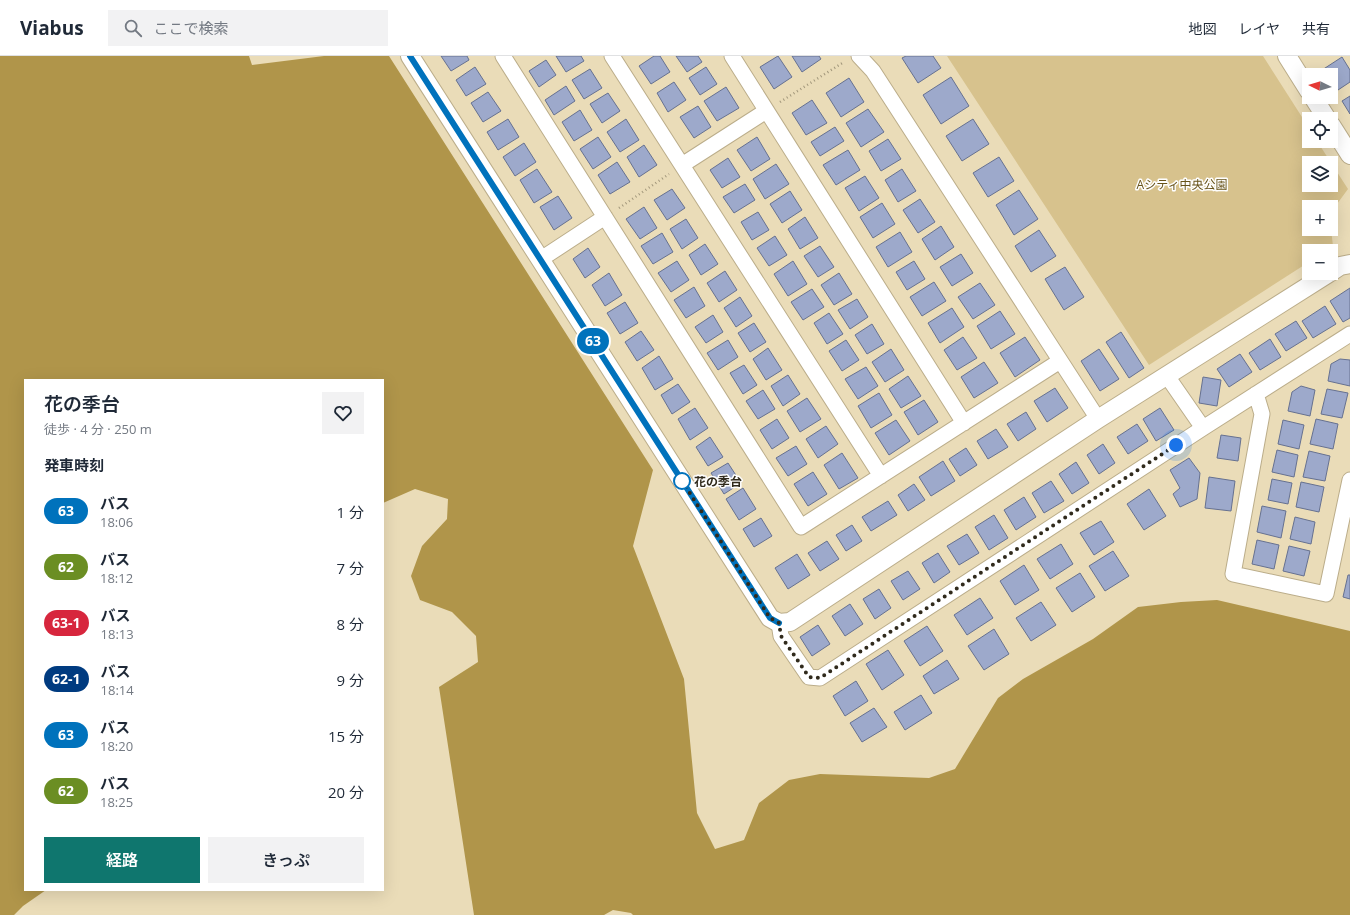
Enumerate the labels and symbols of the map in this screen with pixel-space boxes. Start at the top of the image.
north arrow [1302,68,1338,104]
park label: Aシティ中央公園 [1137,176,1227,193]
line badge: 63 [575,328,611,354]
your location [1166,435,1186,455]
marker: 花の季台 [673,472,691,490]
place label: 花の季台 [694,473,742,490]

